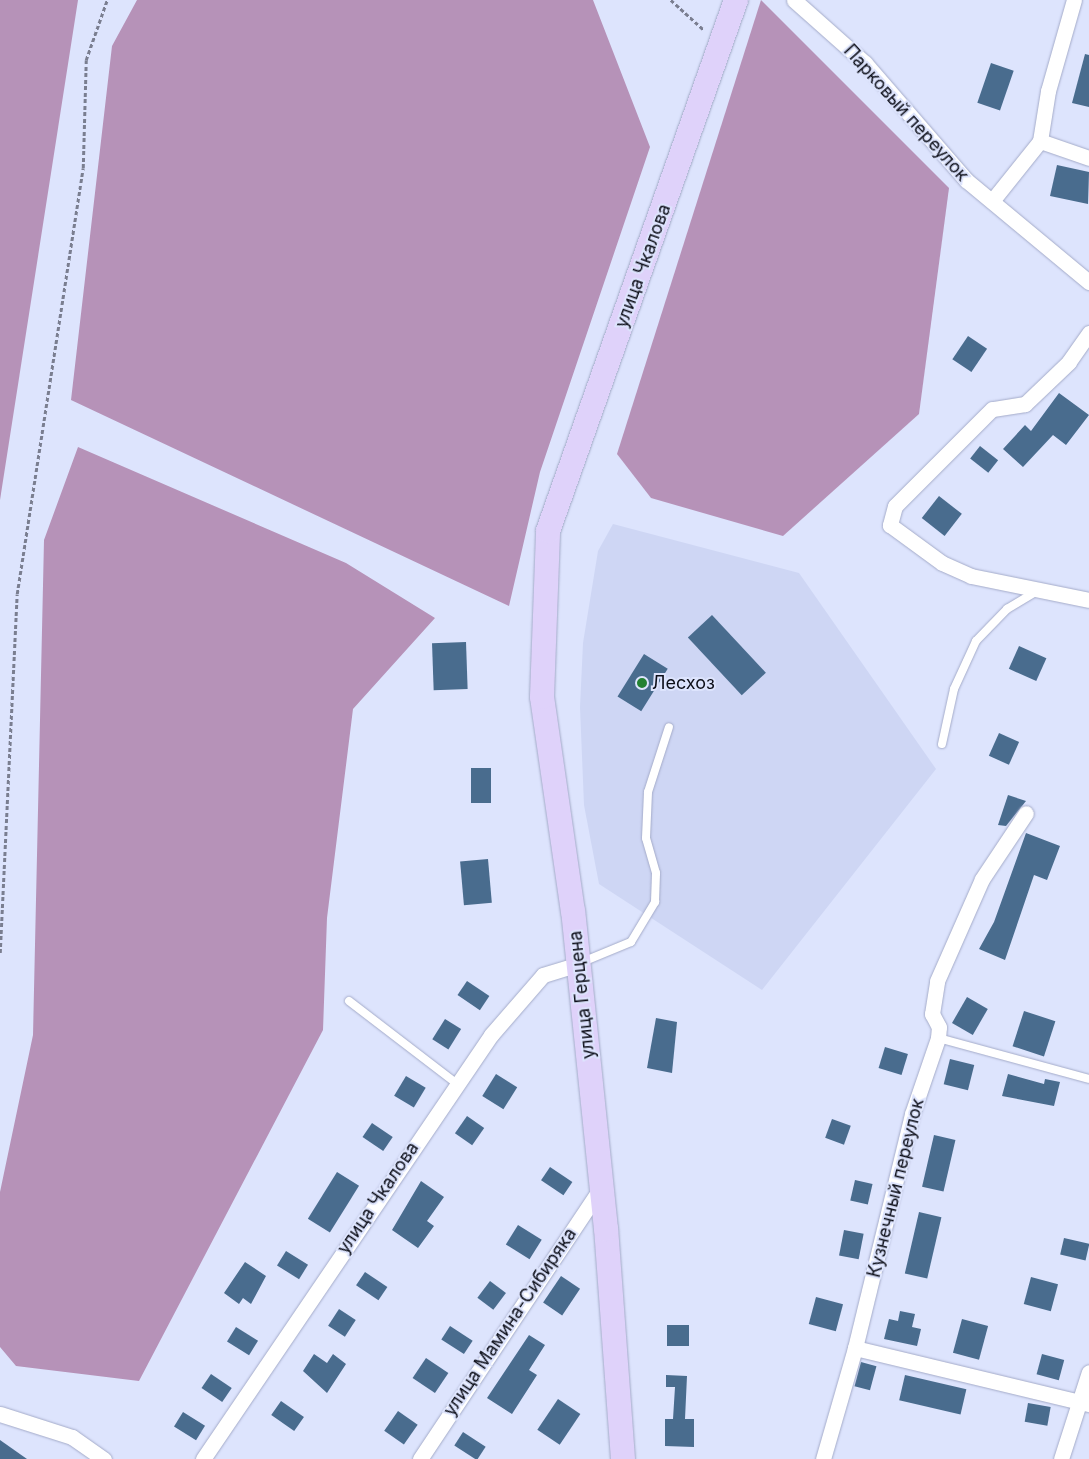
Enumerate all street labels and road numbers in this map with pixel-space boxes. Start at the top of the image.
street label: Парковый переулок [839,40,973,186]
street label: улица Чкалова [611,201,675,331]
street label: улица Герцена [565,930,599,1060]
street label: Кузнечный переулок [863,1096,929,1280]
street label: улица Чкалова [333,1138,423,1258]
street label: улица Мамина-Сибиряка [439,1224,581,1420]

